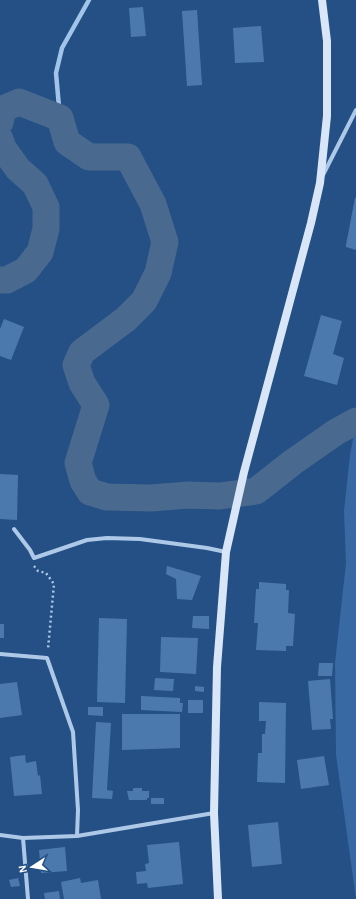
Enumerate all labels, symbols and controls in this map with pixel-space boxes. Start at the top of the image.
north arrow [12,847,52,887]
text: N [17,864,29,874]

